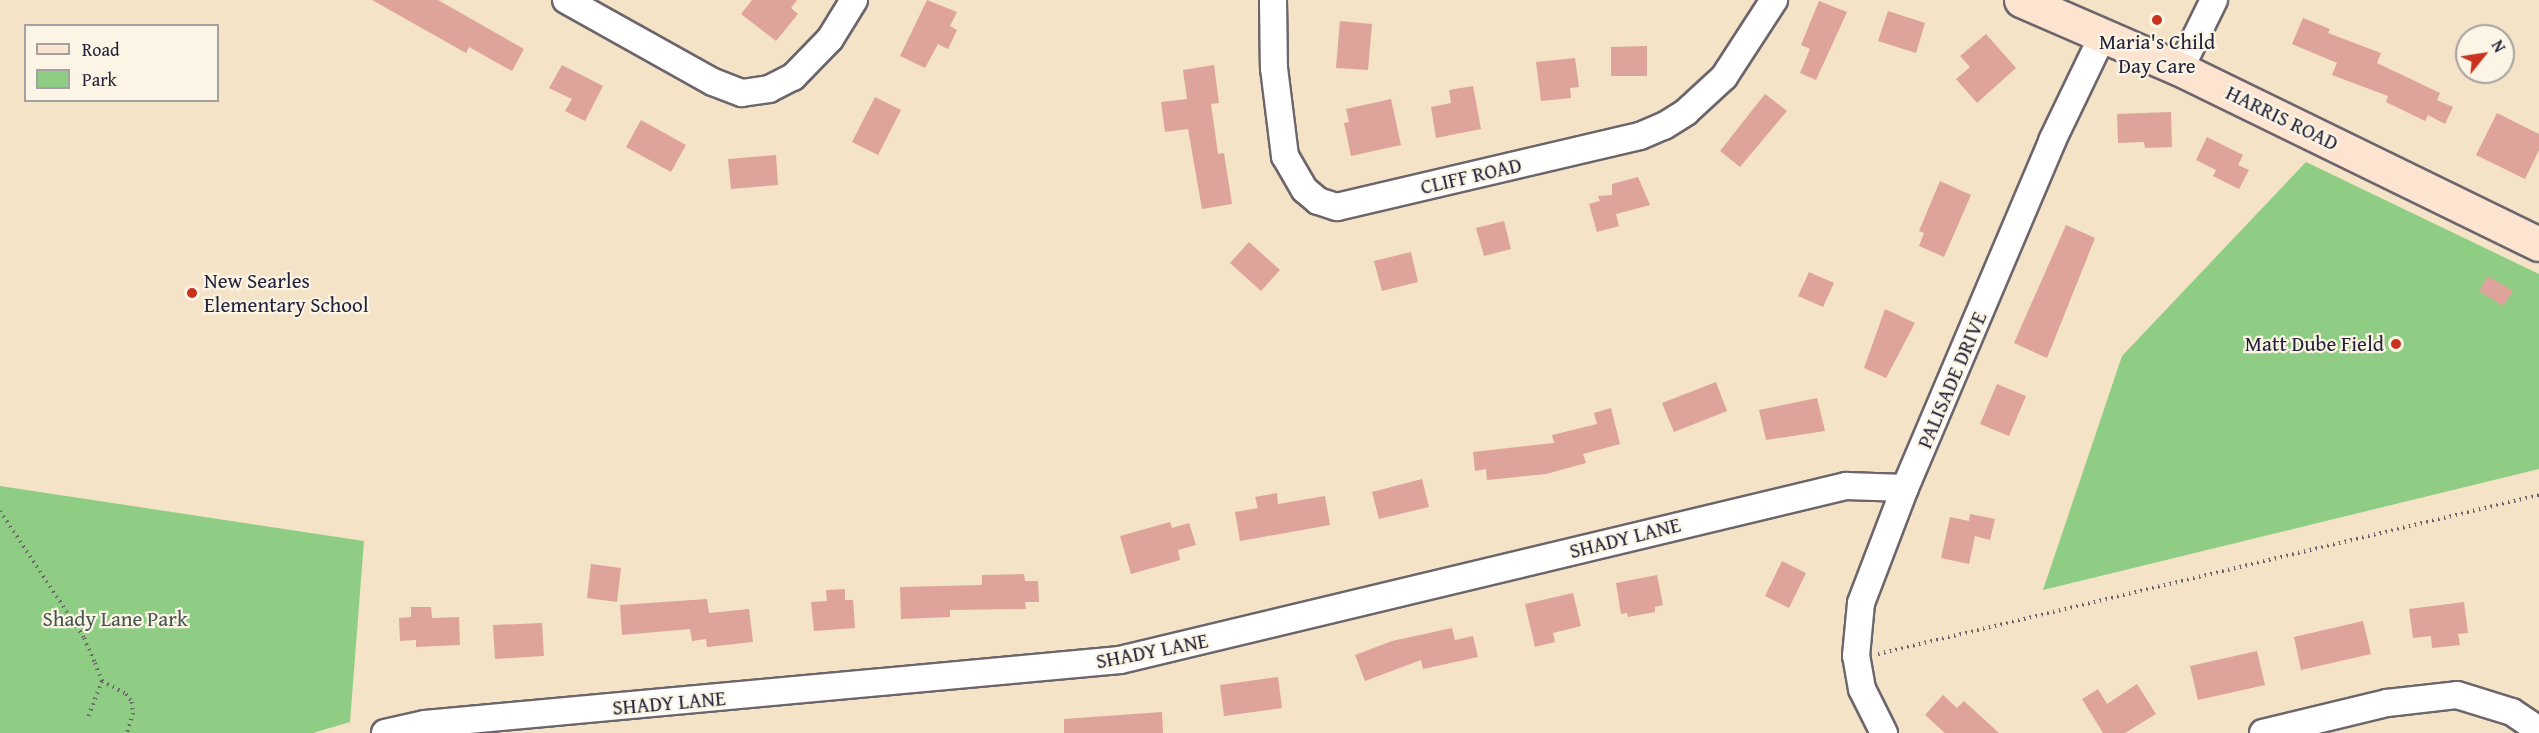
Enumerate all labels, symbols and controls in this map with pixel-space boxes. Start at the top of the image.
marker: Maria's Child Day Care [2150,13,2164,27]
legend [24,24,219,102]
north arrow [2455,24,2515,84]
place label: Maria's Child Day Care [2099,29,2215,79]
text: N [2486,35,2512,57]
text: Road [82,36,120,63]
text: Park [82,66,117,93]
street label: HARRIS ROAD [2222,80,2342,156]
street label: CLIFF ROAD [1418,152,1524,200]
place label: New Searles Elementary School [204,268,369,318]
marker: New Searles Elementary School [185,286,199,300]
street label: PALISADE DRIVE [1912,308,1992,452]
place label: Matt Dube Field [2245,331,2384,357]
marker: Matt Dube Field [2389,337,2403,351]
street label: SHADY LANE [1567,512,1683,564]
park label: Shady Lane Park [42,606,188,632]
street label: SHADY LANE [1094,628,1210,674]
street label: SHADY LANE [611,685,727,721]

